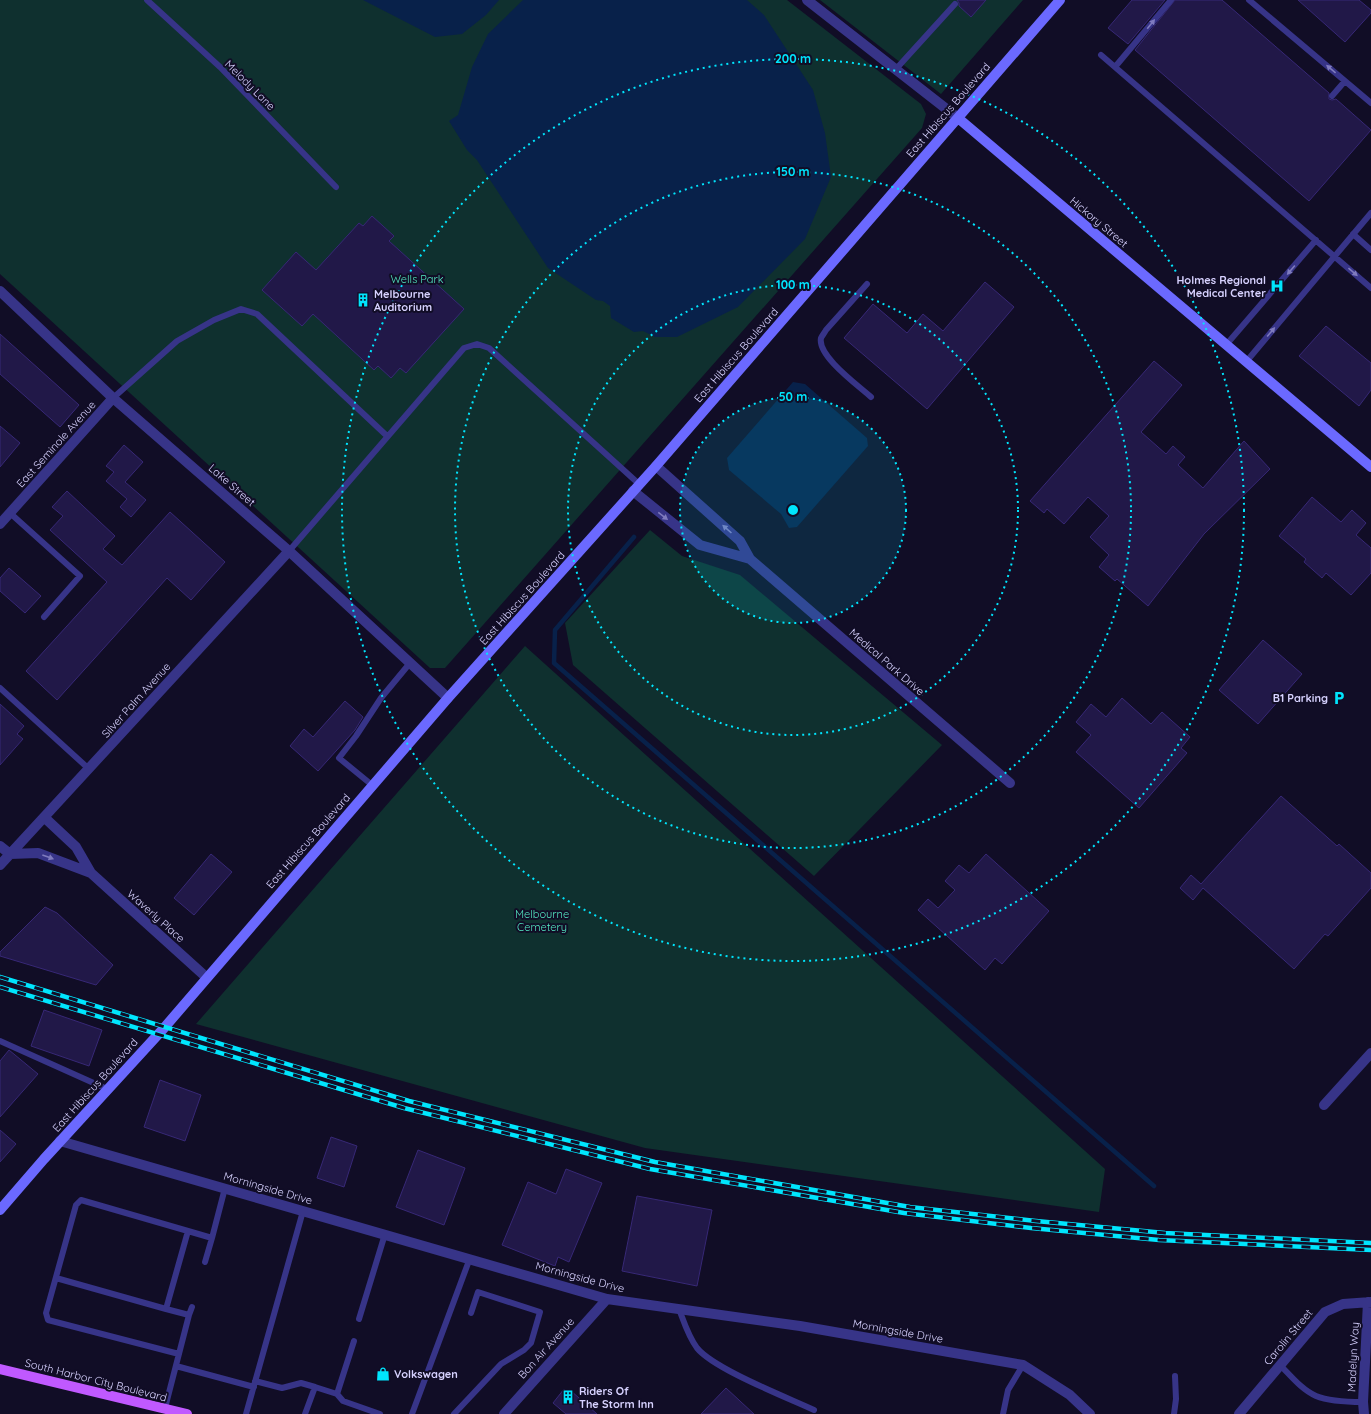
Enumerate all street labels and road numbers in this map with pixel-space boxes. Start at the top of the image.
street label: Melody Lane [222,57,278,113]
street label: East Hibiscus Boulevard [903,60,993,160]
street label: Hickory Street [1067,194,1131,251]
street label: East Hibiscus Boulevard [691,305,781,405]
street label: East Seminole Avenue [13,398,99,490]
street label: Lake Street [206,461,258,509]
street label: East Hibiscus Boulevard [476,548,568,648]
street label: Medical Park Drive [847,626,927,698]
street label: Silver Palm Avenue [99,660,173,740]
street label: East Hibiscus Boulevard [263,791,353,891]
street label: Waverly Place [124,887,188,945]
street label: East Hibiscus Boulevard [49,1035,141,1135]
street label: Morningside Drive [222,1169,314,1207]
street label: Morningside Drive [534,1258,626,1296]
street label: Carolin Street [1261,1306,1316,1368]
street label: Bon Air Avenue [515,1315,577,1381]
street label: Morningside Drive [852,1316,944,1346]
street label: Madelyn Way [1344,1322,1362,1392]
street label: South Harbor City Boulevard [24,1356,168,1404]

